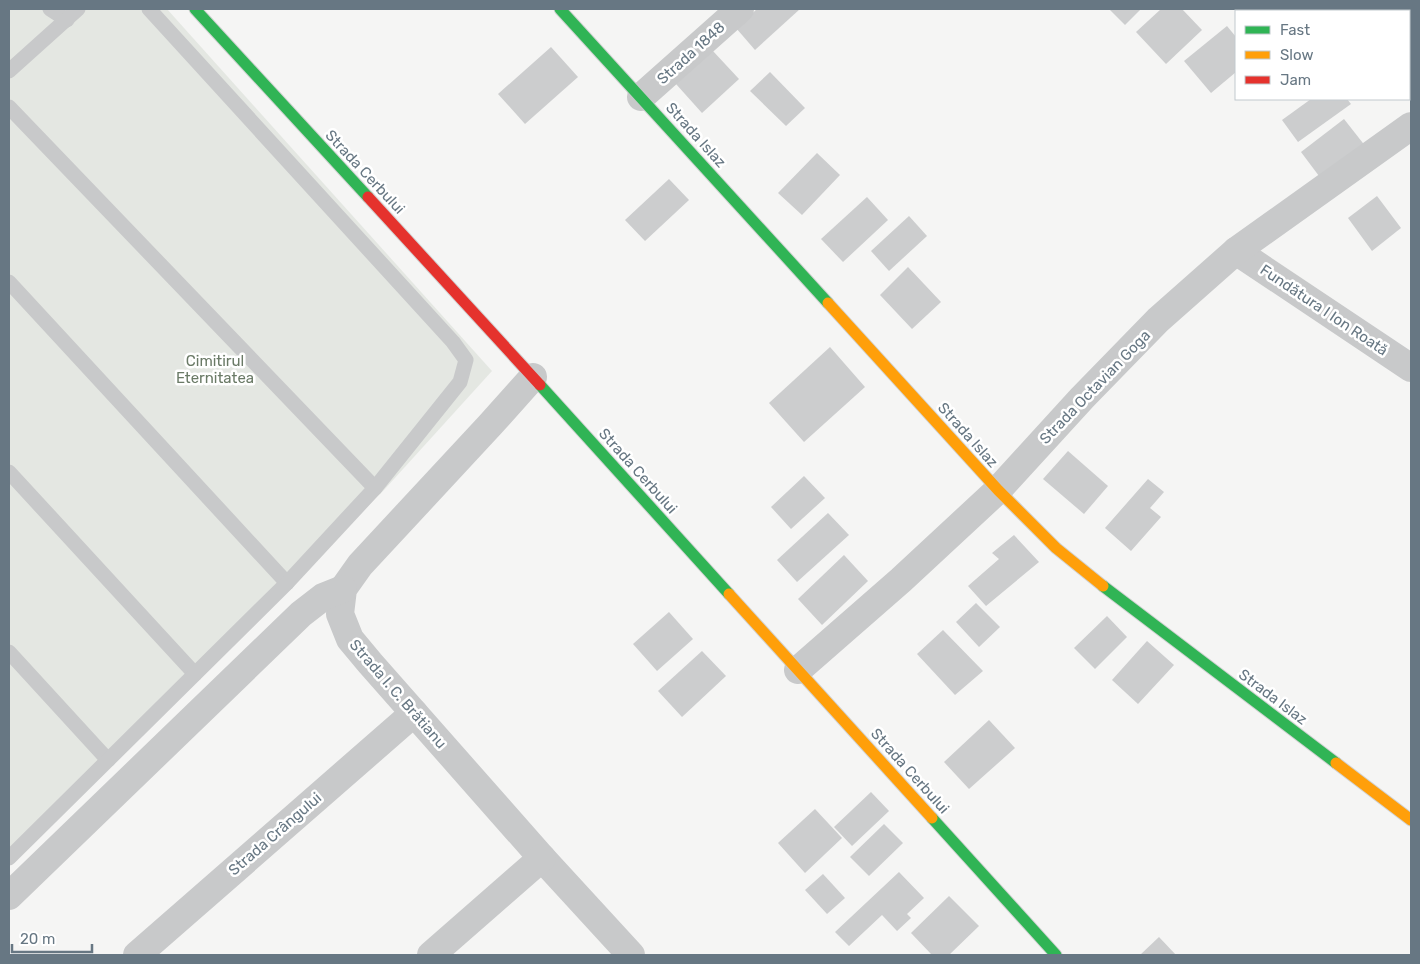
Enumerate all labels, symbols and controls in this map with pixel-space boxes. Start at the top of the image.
legend [1235,10,1410,100]
street label: Strada 1848 [653,18,729,88]
text: Fast [1280,21,1310,39]
text: Slow [1280,46,1313,64]
text: Jam [1280,71,1311,89]
street label: Strada Islaz [662,99,730,171]
street label: Strada Cerbului [321,126,409,218]
street label: Fundătura I Ion Roată [1257,261,1391,359]
street label: Strada Octavian Goga [1036,326,1154,448]
park label: Cimitirul Eternitatea [176,352,254,387]
street label: Strada Islaz [934,399,1002,471]
street label: Strada Cerbului [595,425,681,517]
street label: Strada I. C. Brătianu [346,636,450,752]
street label: Strada Islaz [1235,665,1311,729]
street label: Strada Cerbului [867,725,953,817]
street label: Strada Crângului [225,789,325,879]
scale bar [12,922,92,954]
text: 20 m [20,930,55,948]

